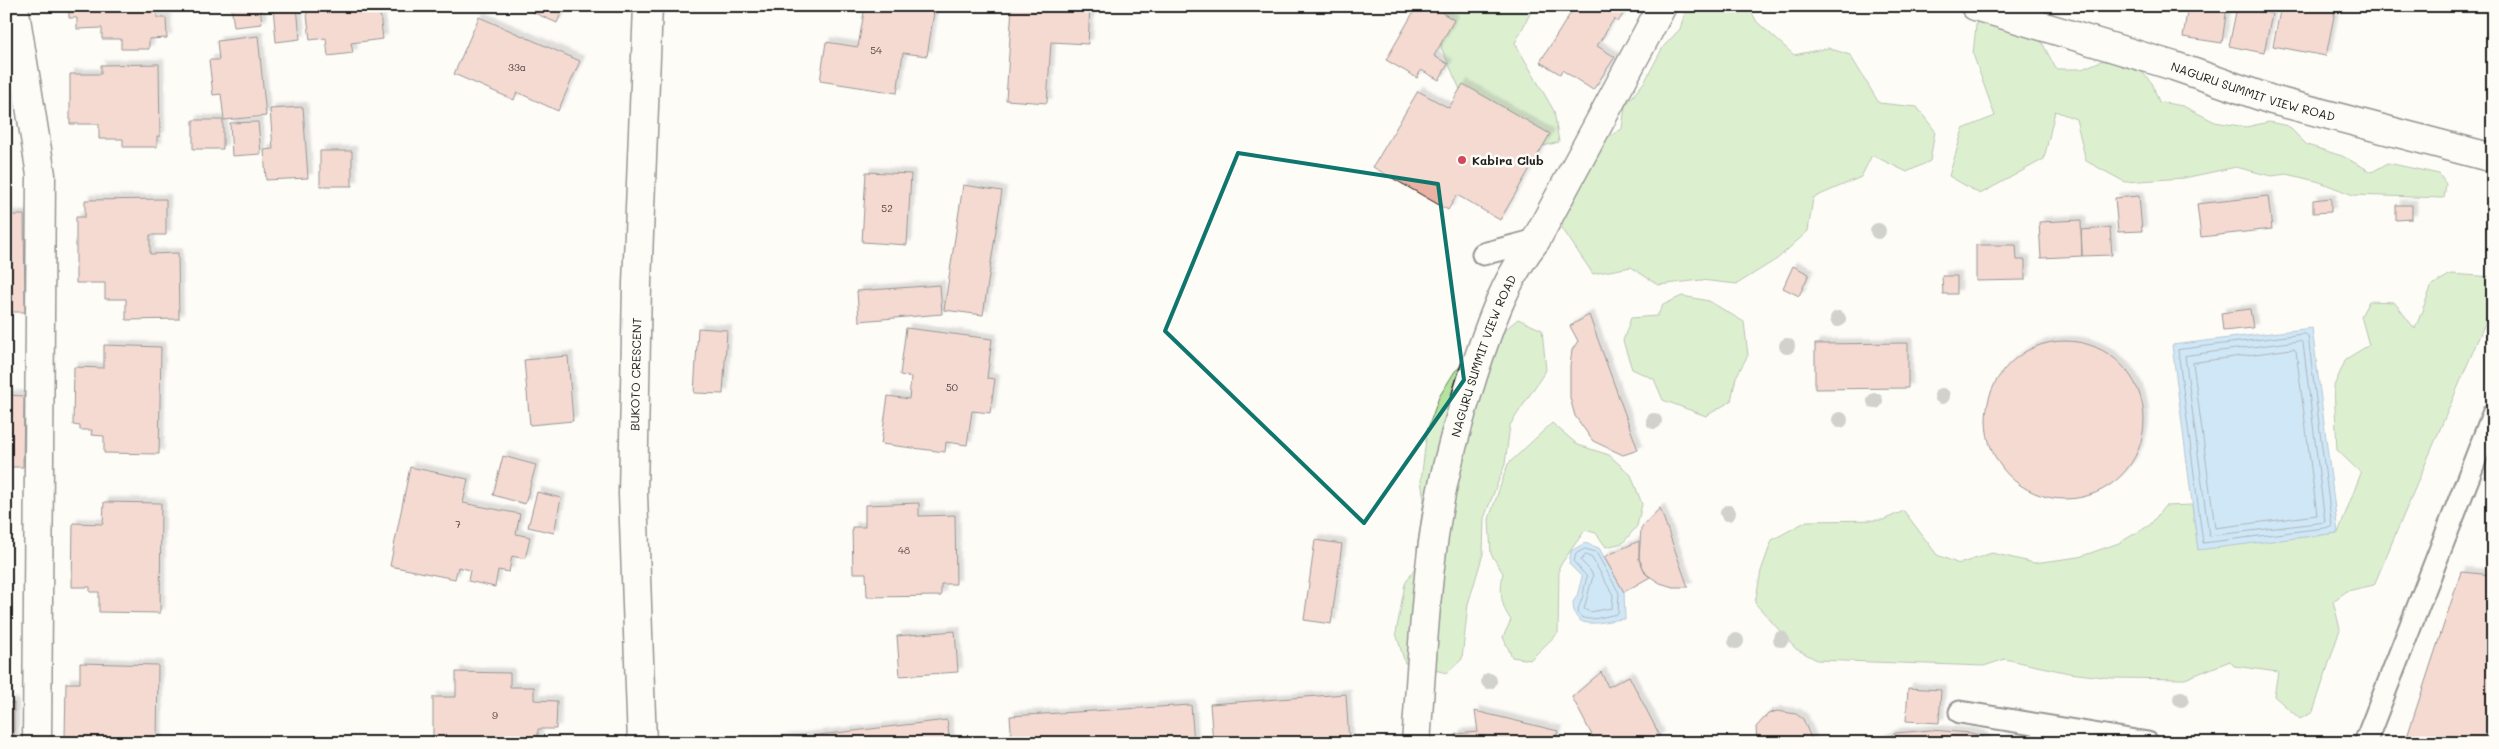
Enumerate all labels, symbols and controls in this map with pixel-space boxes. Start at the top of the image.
house number: 54 [870,43,882,57]
street label: NAGURU SUMMIT VIEW ROAD [2169,58,2337,124]
house number: 33a [508,60,526,74]
place label: Kabira Club [1472,152,1544,168]
marker: Kabira Club [1456,154,1468,166]
house number: 52 [881,201,893,215]
street label: NAGURU SUMMIT VIEW ROAD [1447,272,1520,439]
street label: BUKOTO CRESCENT [626,317,644,431]
house number: 50 [946,380,958,394]
house number: 7 [455,517,461,531]
house number: 48 [898,543,910,557]
house number: 9 [492,708,498,722]

